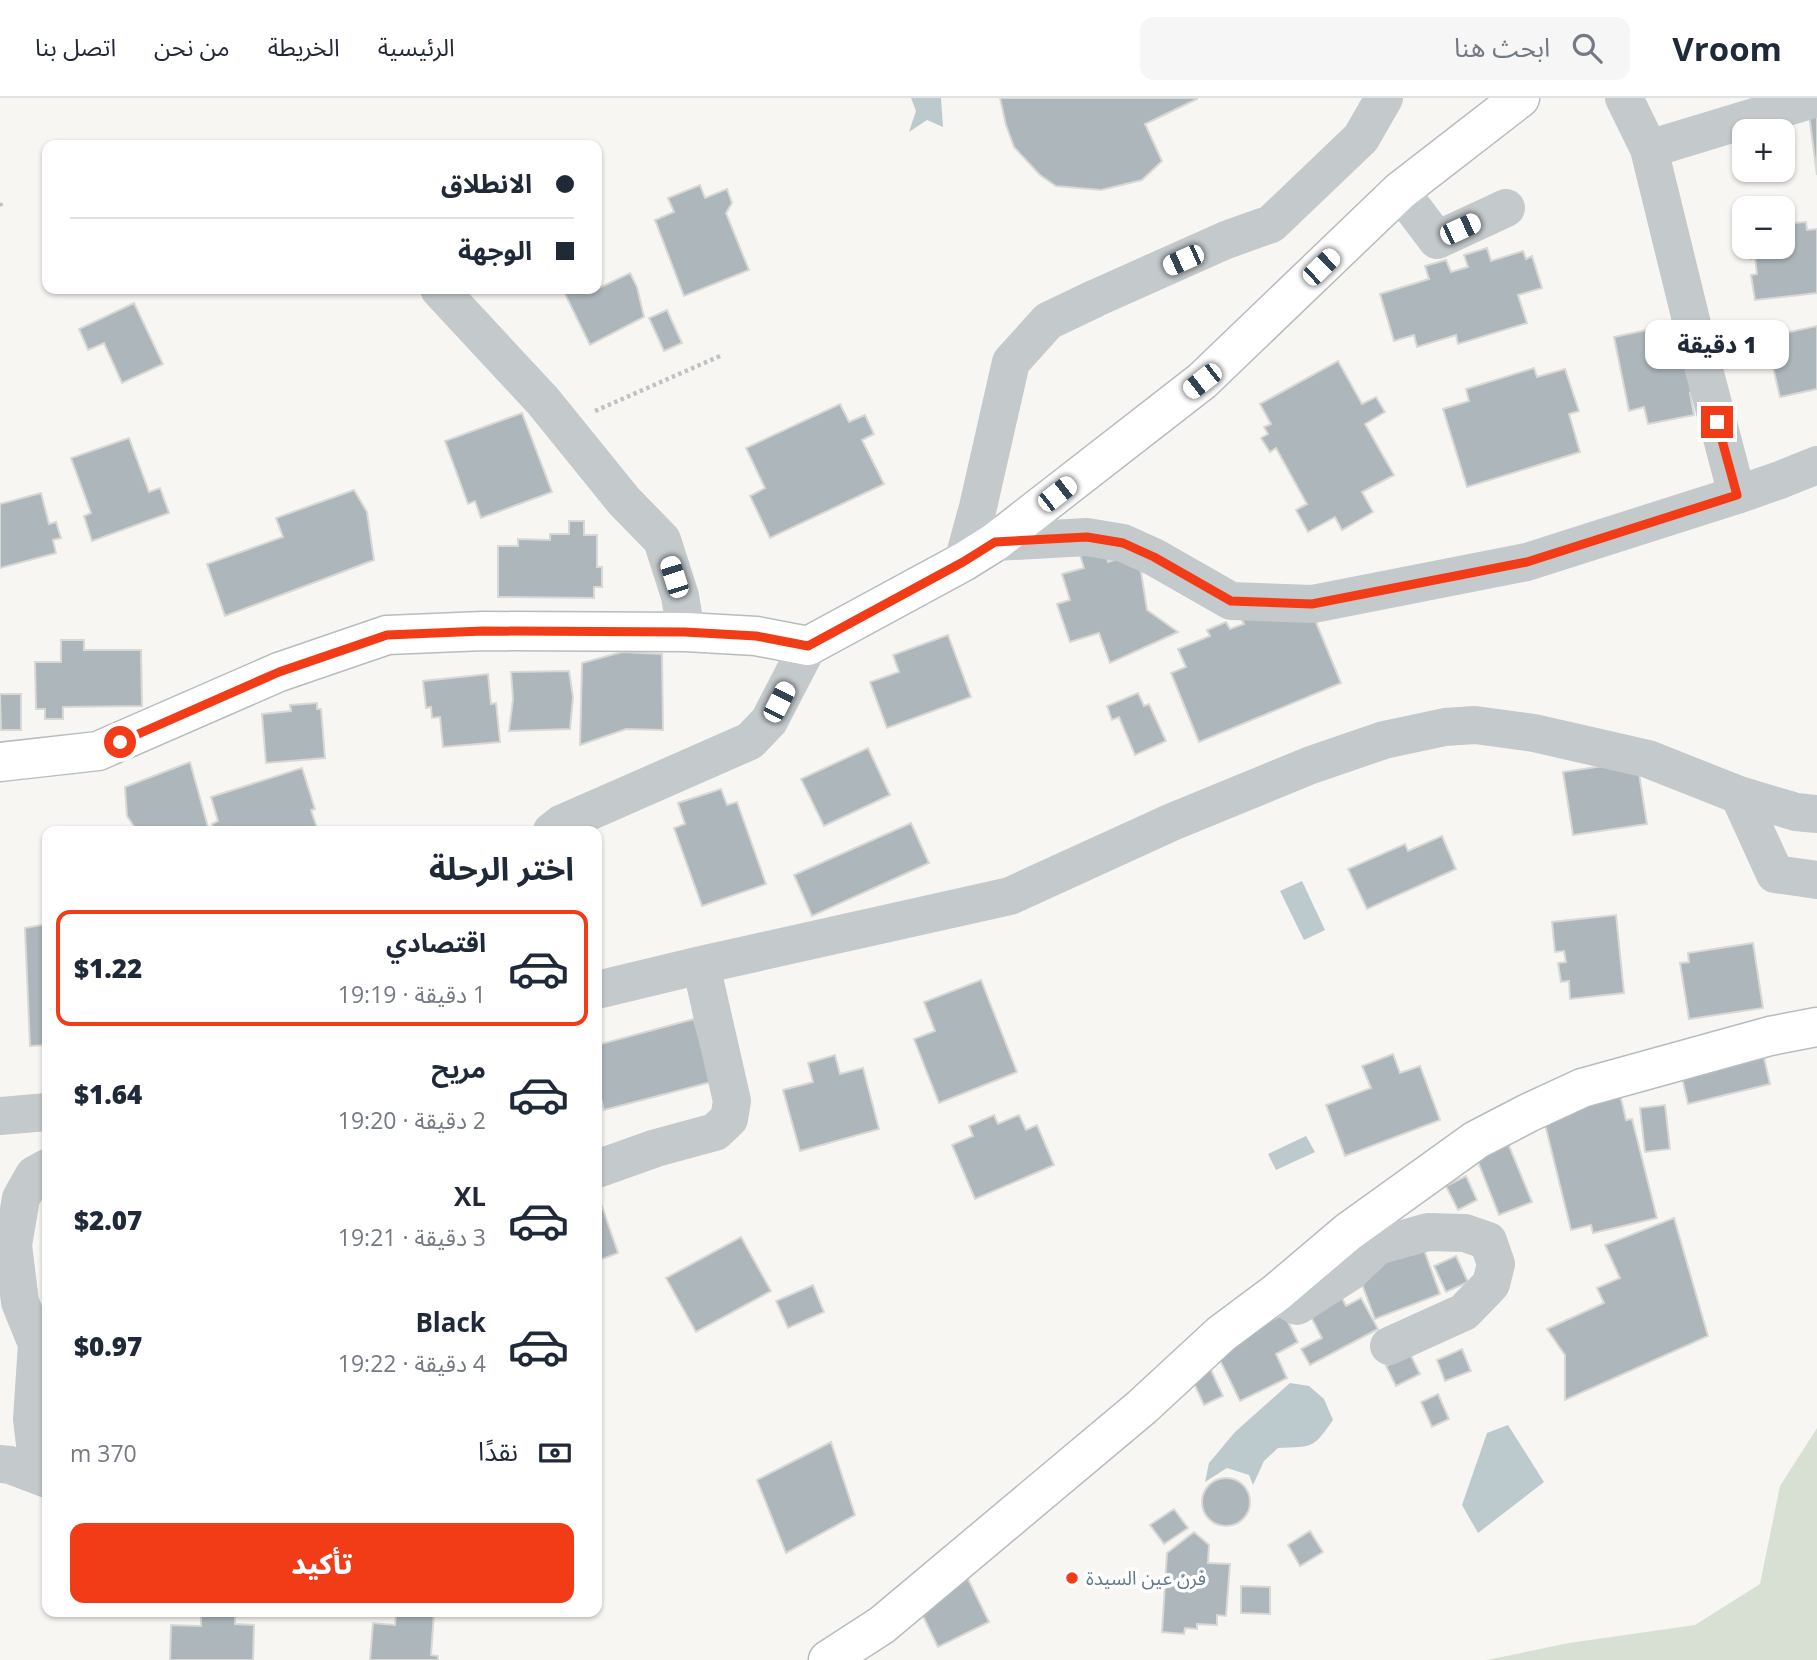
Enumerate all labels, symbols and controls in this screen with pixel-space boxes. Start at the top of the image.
search box [1140,17,1630,80]
text: Vroom [1672,26,1782,71]
text: ابحث هنا [1454,29,1550,65]
icon: search [1568,29,1606,67]
text: اتصل بنا [35,30,116,63]
text: من نحن [154,30,230,63]
text: الخريطة [268,30,340,63]
text: الرئيسية [378,30,455,63]
map controls [1732,119,1795,259]
button: + [1732,119,1795,182]
text: الانطلاق [441,165,532,201]
button: − [1732,196,1795,259]
car [1437,211,1484,247]
text: الوجهة [458,232,532,268]
car [1160,242,1207,278]
car [1299,245,1344,289]
callout: 1 دقيقة [1645,320,1789,370]
text: 1 دقيقة [1677,328,1757,360]
car [1179,360,1226,402]
route end [1701,406,1733,438]
car [1034,473,1081,515]
car [658,554,691,600]
car [761,679,798,725]
route start [104,726,136,758]
text: اختر الرحلة [429,846,574,889]
text: اقتصادي [386,924,486,960]
icon: car [507,937,570,1000]
text: $1.22 [74,950,142,986]
text: 1 دقيقة · 19:19 [338,978,486,1010]
text: مريح [431,1050,486,1086]
icon: car [507,1063,570,1126]
text: $1.64 [74,1076,142,1112]
text: 2 دقيقة · 19:20 [338,1104,486,1136]
text: XL [454,1178,486,1214]
icon: car [507,1189,570,1252]
text: $2.07 [74,1202,142,1238]
text: 3 دقيقة · 19:21 [338,1221,486,1253]
text: Black [415,1304,486,1340]
icon: car [507,1315,570,1378]
text: $0.97 [74,1328,142,1364]
text: 4 دقيقة · 19:22 [338,1347,486,1379]
text: نقدًا [478,1433,518,1469]
icon: cash [536,1434,574,1472]
text: 370 m [70,1437,137,1469]
button: تأكيد [70,1523,574,1603]
place label: فرن عين السيدة [1086,1565,1206,1591]
marker: فرن عين السيدة [1064,1570,1080,1586]

